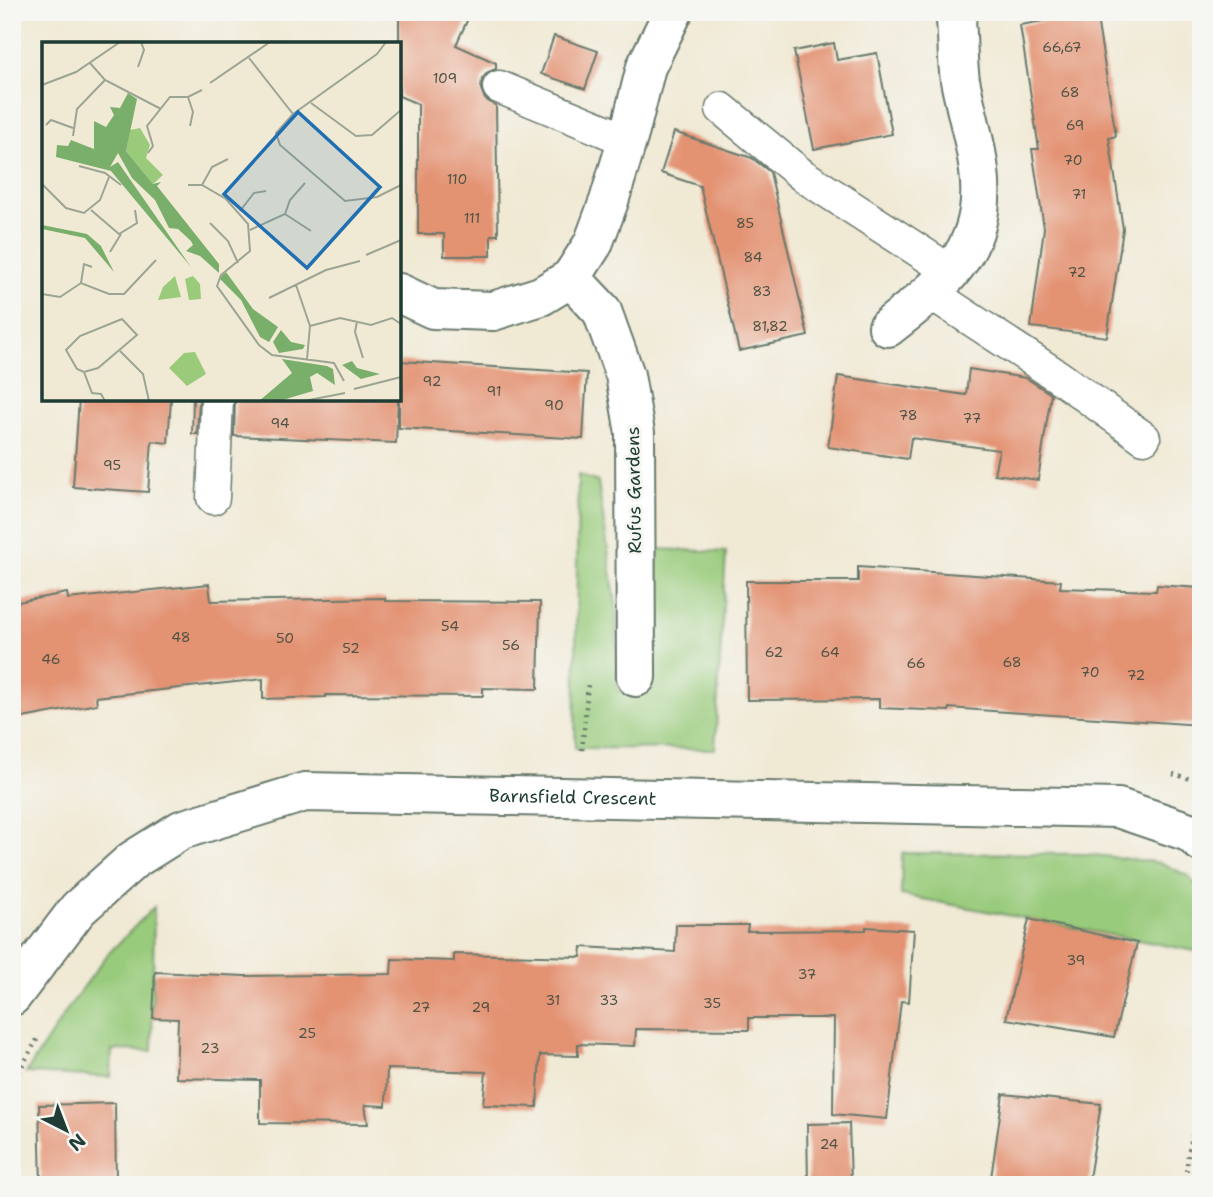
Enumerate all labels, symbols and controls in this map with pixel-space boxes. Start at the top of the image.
house number: 66,67 [1042,38,1082,56]
inset map [42,42,401,401]
house number: 109 [433,69,457,87]
house number: 68 [1060,83,1080,101]
house number: 69 [1066,116,1084,134]
house number: 70 [1063,151,1083,169]
house number: 110 [447,170,467,188]
house number: 71 [1072,185,1086,203]
house number: 111 [464,209,480,227]
house number: 85 [736,214,754,232]
house number: 84 [743,248,763,266]
house number: 72 [1068,263,1086,281]
house number: 83 [753,282,771,300]
house number: 81,82 [752,317,788,335]
house number: 92 [423,372,441,390]
house number: 91 [486,382,502,400]
house number: 90 [544,396,564,414]
house number: 78 [898,406,918,424]
house number: 77 [963,409,981,427]
house number: 94 [270,414,290,432]
street label: Rufus Gardens [621,426,647,554]
house number: 95 [103,456,121,474]
house number: 54 [441,617,459,635]
house number: 48 [171,628,191,646]
house number: 50 [276,629,294,647]
house number: 56 [502,636,520,654]
house number: 52 [342,639,360,657]
house number: 62 [765,643,783,661]
house number: 64 [820,643,840,661]
house number: 46 [41,650,61,668]
house number: 68 [1002,653,1022,671]
house number: 66 [906,654,926,672]
house number: 70 [1080,663,1100,681]
house number: 72 [1127,666,1145,684]
street label: Barnsfield Crescent [489,784,657,811]
house number: 39 [1067,951,1085,969]
house number: 37 [798,965,816,983]
house number: 31 [546,991,560,1009]
house number: 33 [600,991,618,1009]
house number: 35 [703,994,721,1012]
house number: 27 [412,998,430,1016]
house number: 29 [472,998,490,1016]
house number: 25 [298,1024,316,1042]
house number: 23 [201,1039,219,1057]
north arrow [32,1096,102,1166]
text: N [63,1128,91,1157]
house number: 24 [820,1135,839,1153]

